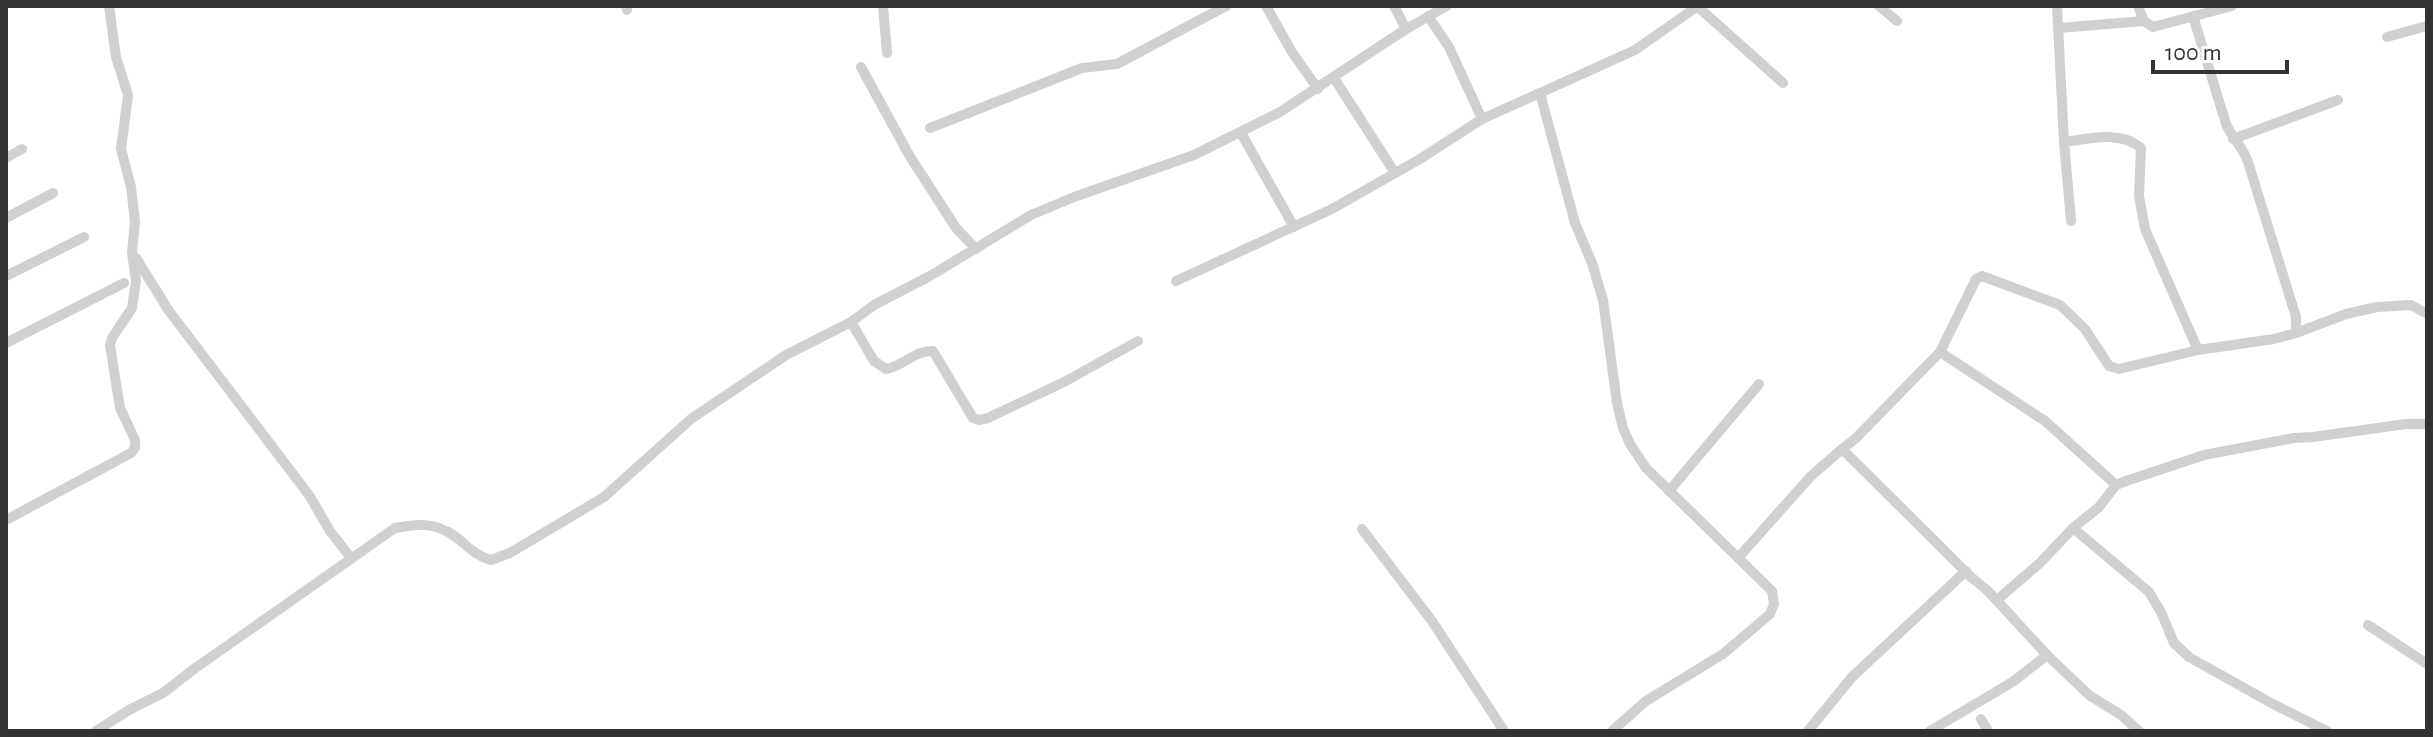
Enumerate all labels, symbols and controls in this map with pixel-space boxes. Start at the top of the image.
scale bar [2153,24,2287,74]
text: 100 m [2165,41,2222,65]

